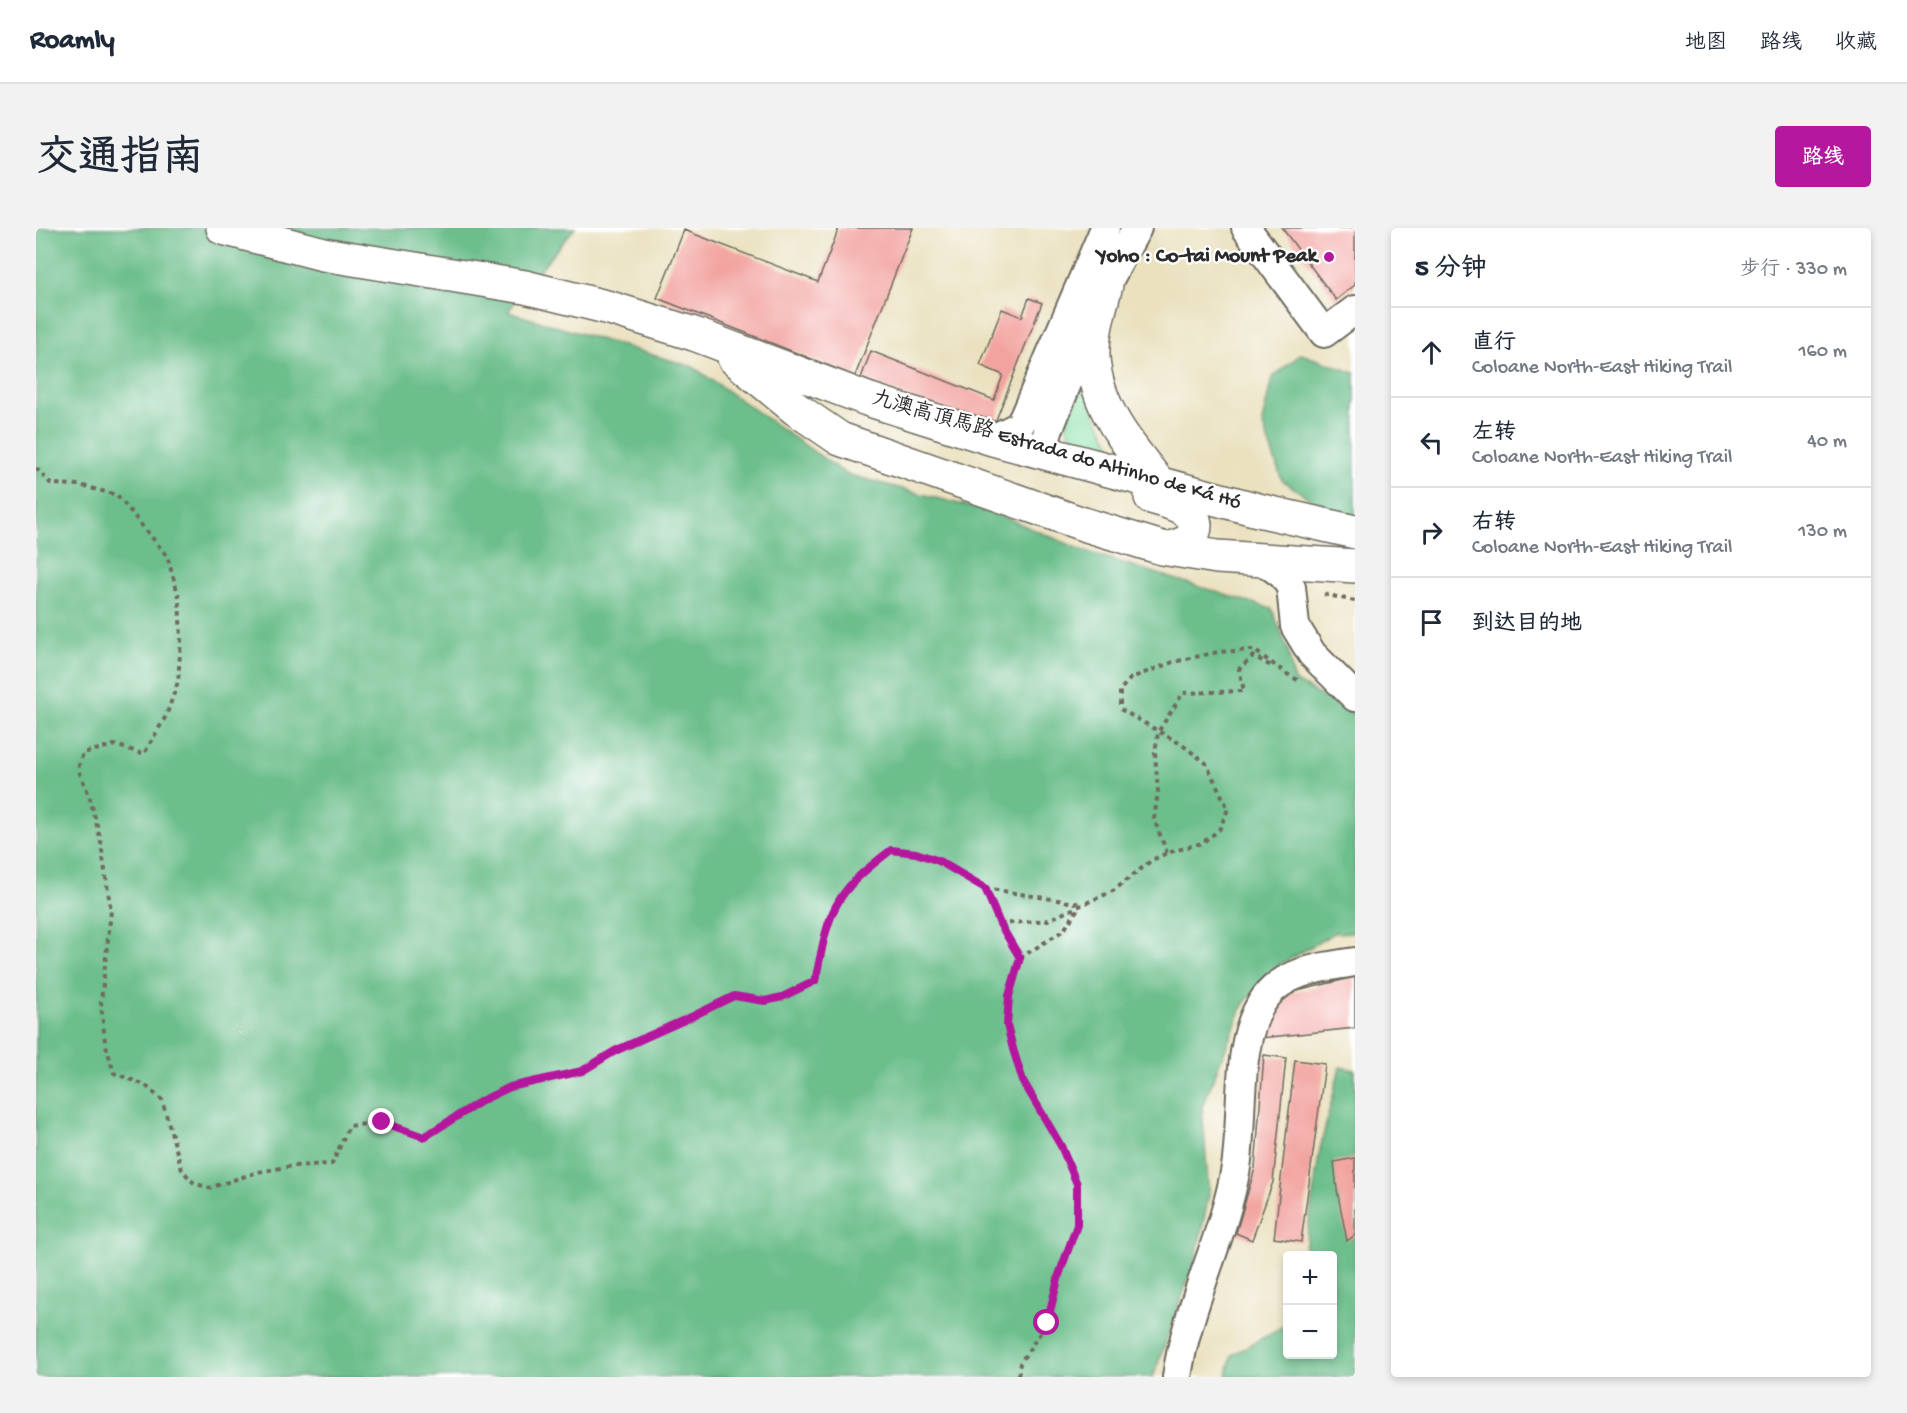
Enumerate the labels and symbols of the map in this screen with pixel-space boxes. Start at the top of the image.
place label: Yoho : Co-tai Mount Peak [1094,245,1320,270]
marker: Yoho : Co-tai Mount Peak [1322,250,1336,264]
street label: 九澳高頂馬路 Estrada do Altinho de Ká Hó [868,385,1244,517]
route end [368,1108,394,1134]
route start [1033,1309,1059,1335]

